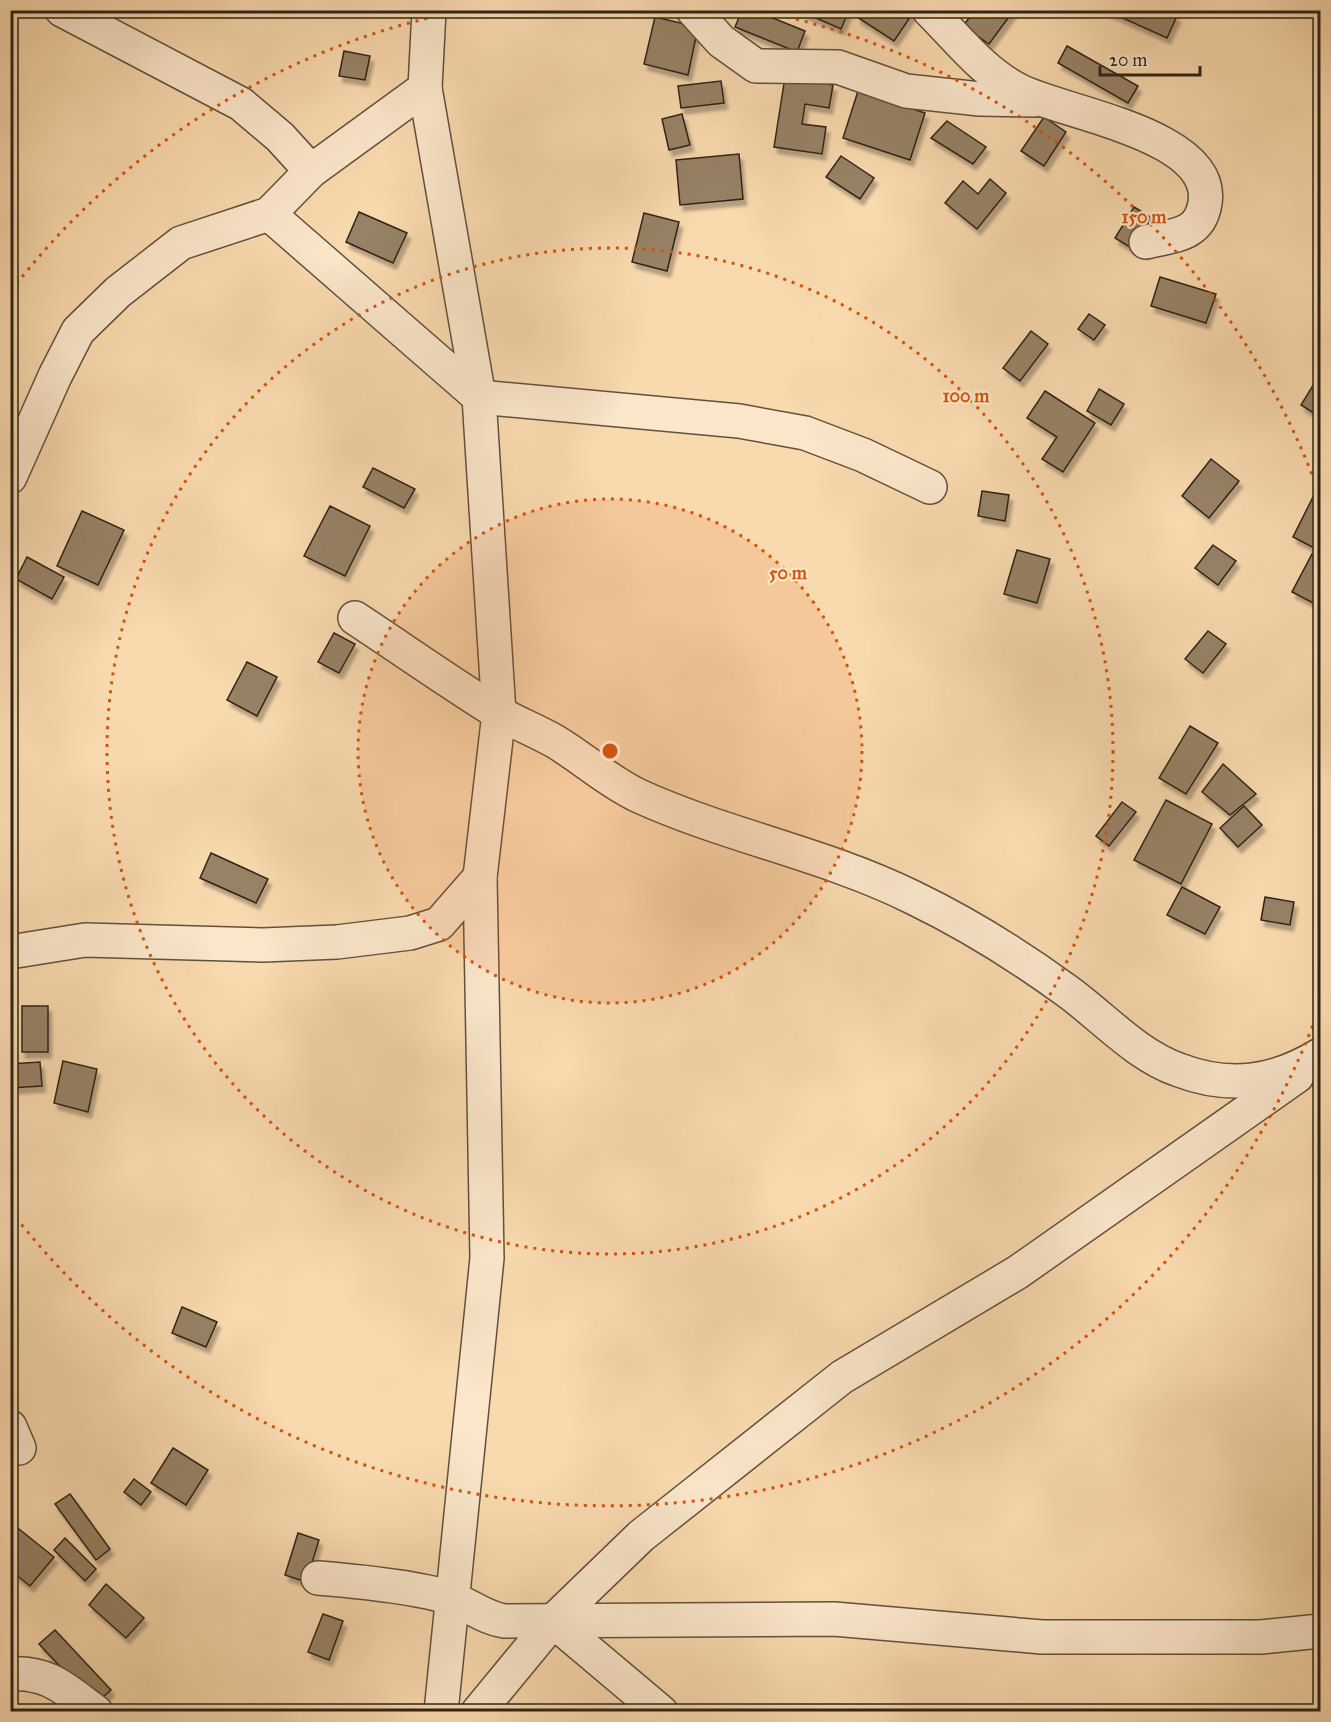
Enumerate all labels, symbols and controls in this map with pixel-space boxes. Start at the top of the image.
scale bar [1100,39,1200,77]
text: 20 m [1109,49,1147,71]
text: 150 m [1122,206,1167,228]
text: 100 m [943,385,990,407]
text: 50 m [769,562,808,584]
centre of rings [600,741,620,761]

